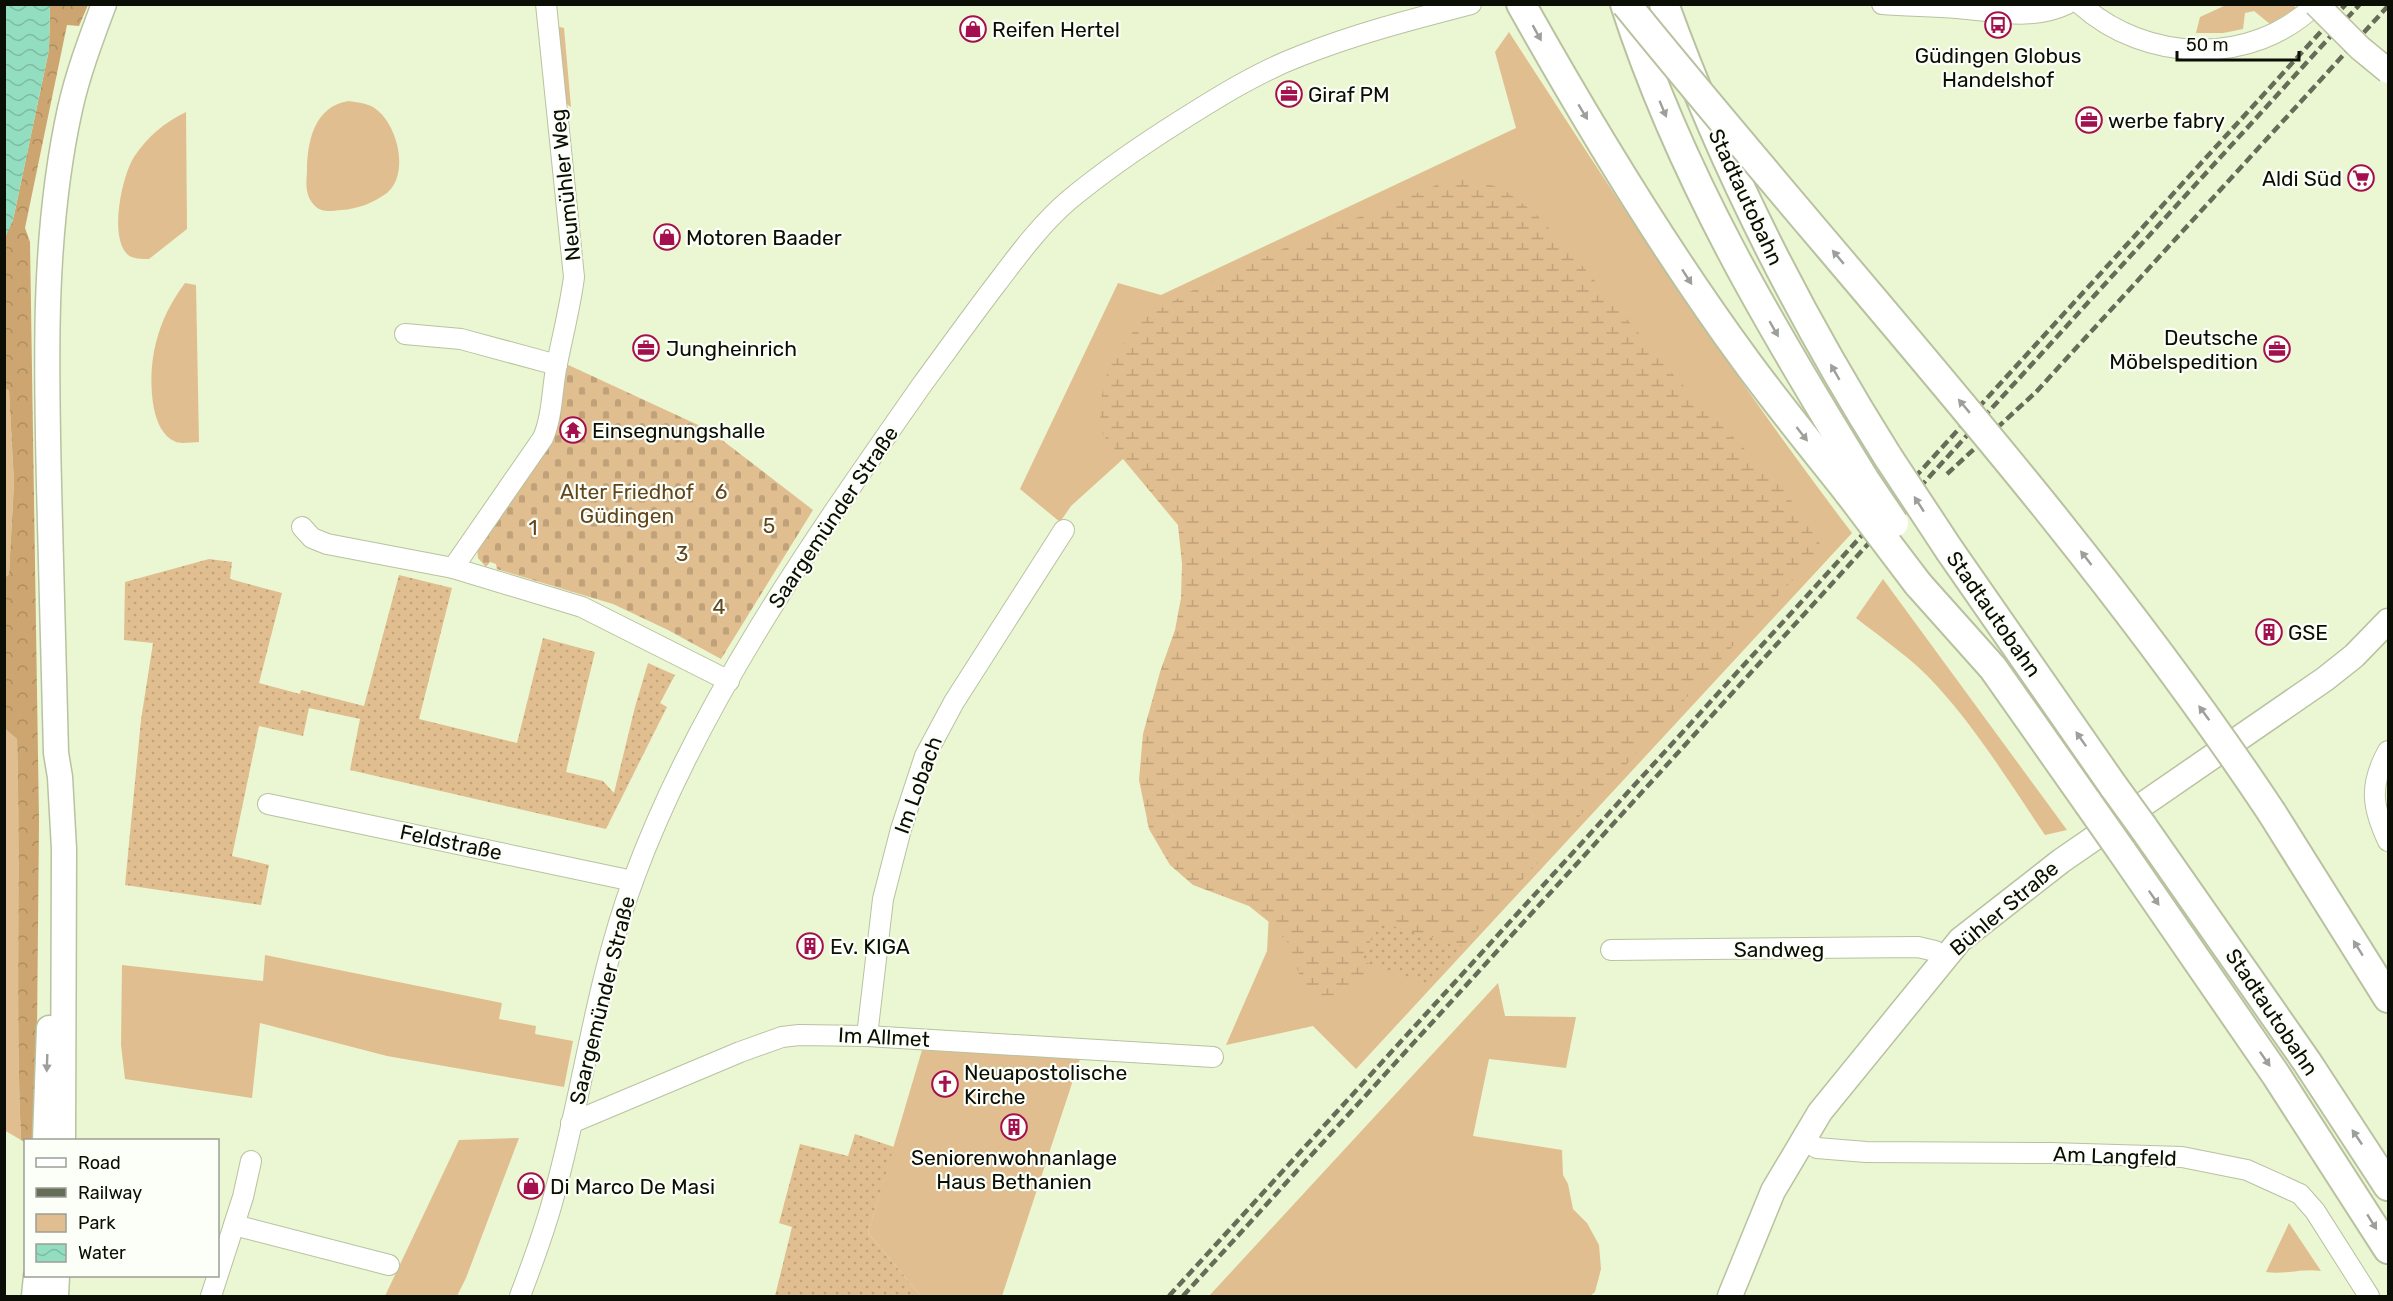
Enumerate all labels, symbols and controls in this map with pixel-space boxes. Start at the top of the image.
bus stop icon: Güdingen Globus Handelshof [1983,10,2013,40]
shop icon: Reifen Hertel [958,14,988,44]
place label: Reifen Hertel [992,17,1120,42]
scale bar [2177,24,2298,62]
one-way arrow [1532,25,1542,42]
text: 50 m [2186,34,2229,56]
place label: Güdingen Globus Handelshof [1915,43,2081,92]
office icon: Giraf PM [1274,79,1304,109]
place label: Giraf PM [1308,82,1390,107]
one-way arrow [1658,100,1667,117]
one-way arrow [1577,104,1588,120]
office icon: werbe fabry [2074,105,2104,135]
street label: Neumühler Weg [545,108,585,262]
place label: werbe fabry [2108,108,2225,133]
street label: Stadtautobahn [1703,125,1789,269]
supermarket icon: Aldi Süd [2346,163,2376,193]
place label: Aldi Süd [2262,166,2342,191]
shop icon: Motoren Baader [652,222,682,252]
place label: Motoren Baader [686,225,842,250]
one-way arrow [1832,249,1845,265]
one-way arrow [1681,268,1693,284]
one-way arrow [1769,321,1779,338]
place label: Deutsche Möbelspedition [2109,325,2258,374]
office icon: Jungheinrich [631,333,661,363]
office icon: Deutsche Möbelspedition [2262,334,2292,364]
place label: Jungheinrich [666,336,797,361]
one-way arrow [1830,364,1841,380]
one-way arrow [1958,398,1971,413]
temple icon: Einsegnungshalle [558,415,588,445]
place label: Einsegnungshalle [592,418,765,443]
street label: Saargemünder Straße [763,421,903,613]
one-way arrow [1796,426,1809,442]
park label: Alter Friedhof Güdingen [560,479,694,528]
park label: 6 [715,479,727,504]
one-way arrow [1914,496,1925,512]
park label: 5 [763,513,775,538]
park label: 1 [529,515,538,540]
park label: 3 [676,541,688,566]
street label: Stadtautobahn [1941,546,2047,682]
one-way arrow [2079,550,2092,566]
park label: 4 [712,594,726,619]
building icon: GSE [2254,617,2284,647]
place label: GSE [2288,620,2328,645]
one-way arrow [2198,706,2210,721]
one-way arrow [2075,731,2087,747]
street label: Im Lobach [889,733,947,837]
street label: Feldstraße [398,819,504,865]
street label: Bühler Straße [1945,855,2063,961]
one-way arrow [2148,890,2160,906]
street label: Saargemünder Straße [564,893,640,1107]
building icon: Ev. KIGA [795,931,825,961]
place label: Ev. KIGA [830,934,910,959]
street label: Sandweg [1734,937,1824,962]
one-way arrow [2353,940,2364,956]
street label: Stadtautobahn [2220,944,2324,1080]
street label: Im Allmet [837,1022,931,1052]
one-way arrow [2259,1051,2270,1067]
one-way arrow [43,1054,52,1073]
place label: Neuapostolische Kirche [964,1060,1127,1109]
church icon: Neuapostolische Kirche [930,1069,960,1099]
building icon: Seniorenwohnanlage Haus Bethanien [999,1112,1029,1142]
one-way arrow [2351,1129,2362,1145]
legend [24,1139,219,1277]
street label: Am Langfeld [2053,1141,2177,1171]
place label: Seniorenwohnanlage Haus Bethanien [911,1145,1117,1194]
text: Road [78,1152,121,1174]
shop icon: Di Marco De Masi [516,1171,546,1201]
place label: Di Marco De Masi [550,1174,715,1199]
text: Railway [78,1182,142,1204]
text: Park [78,1212,116,1234]
one-way arrow [2366,1214,2377,1230]
text: Water [78,1242,126,1264]

